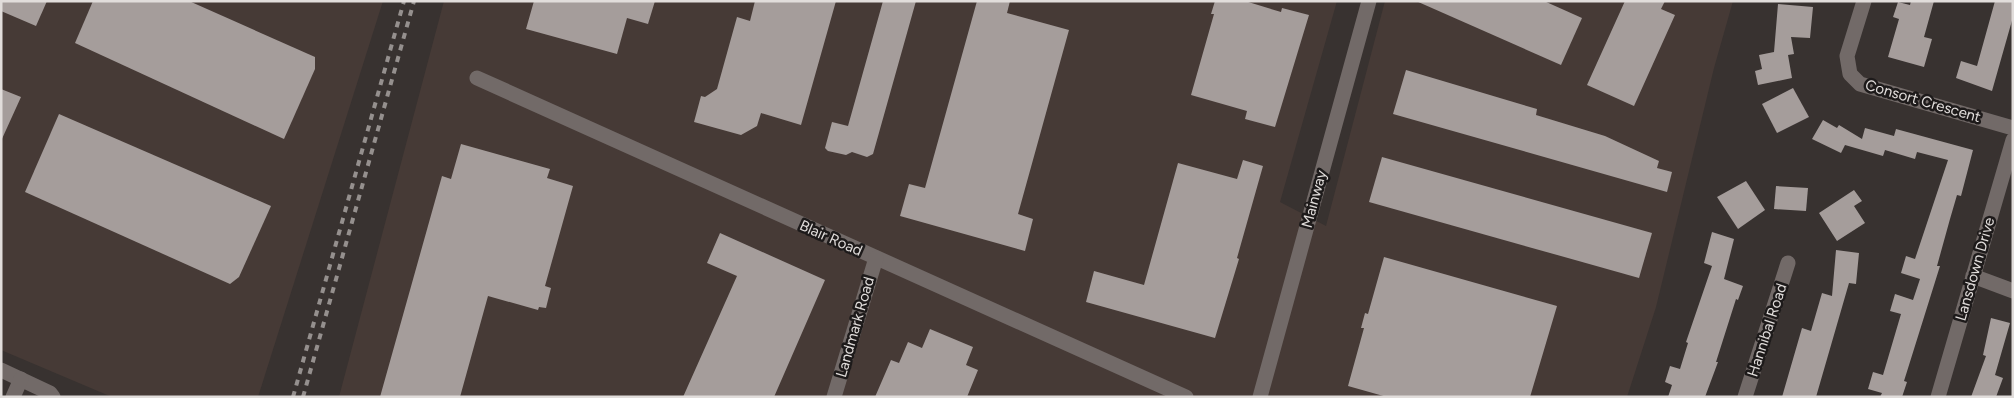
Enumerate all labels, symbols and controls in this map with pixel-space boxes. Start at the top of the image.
street label: Consort Crescent [1863,76,1983,126]
street label: Mainway [1298,168,1330,230]
street label: Lansdown Drive [1952,215,1998,323]
street label: Blair Road [797,216,865,260]
street label: Landmark Road [832,275,878,379]
street label: Hannibal Road [1743,281,1791,379]

